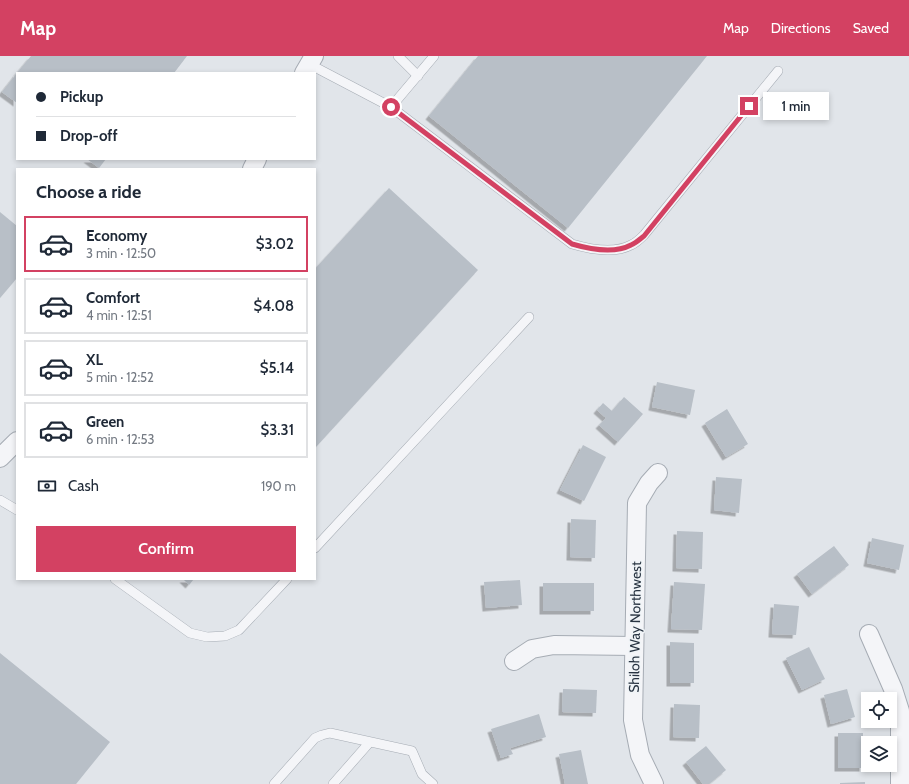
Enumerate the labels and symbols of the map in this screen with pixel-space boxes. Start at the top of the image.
callout: 1 min [763,92,829,120]
route end [740,97,758,115]
route start [382,98,400,116]
street label: Shiloh Way Northwest [625,561,645,693]

